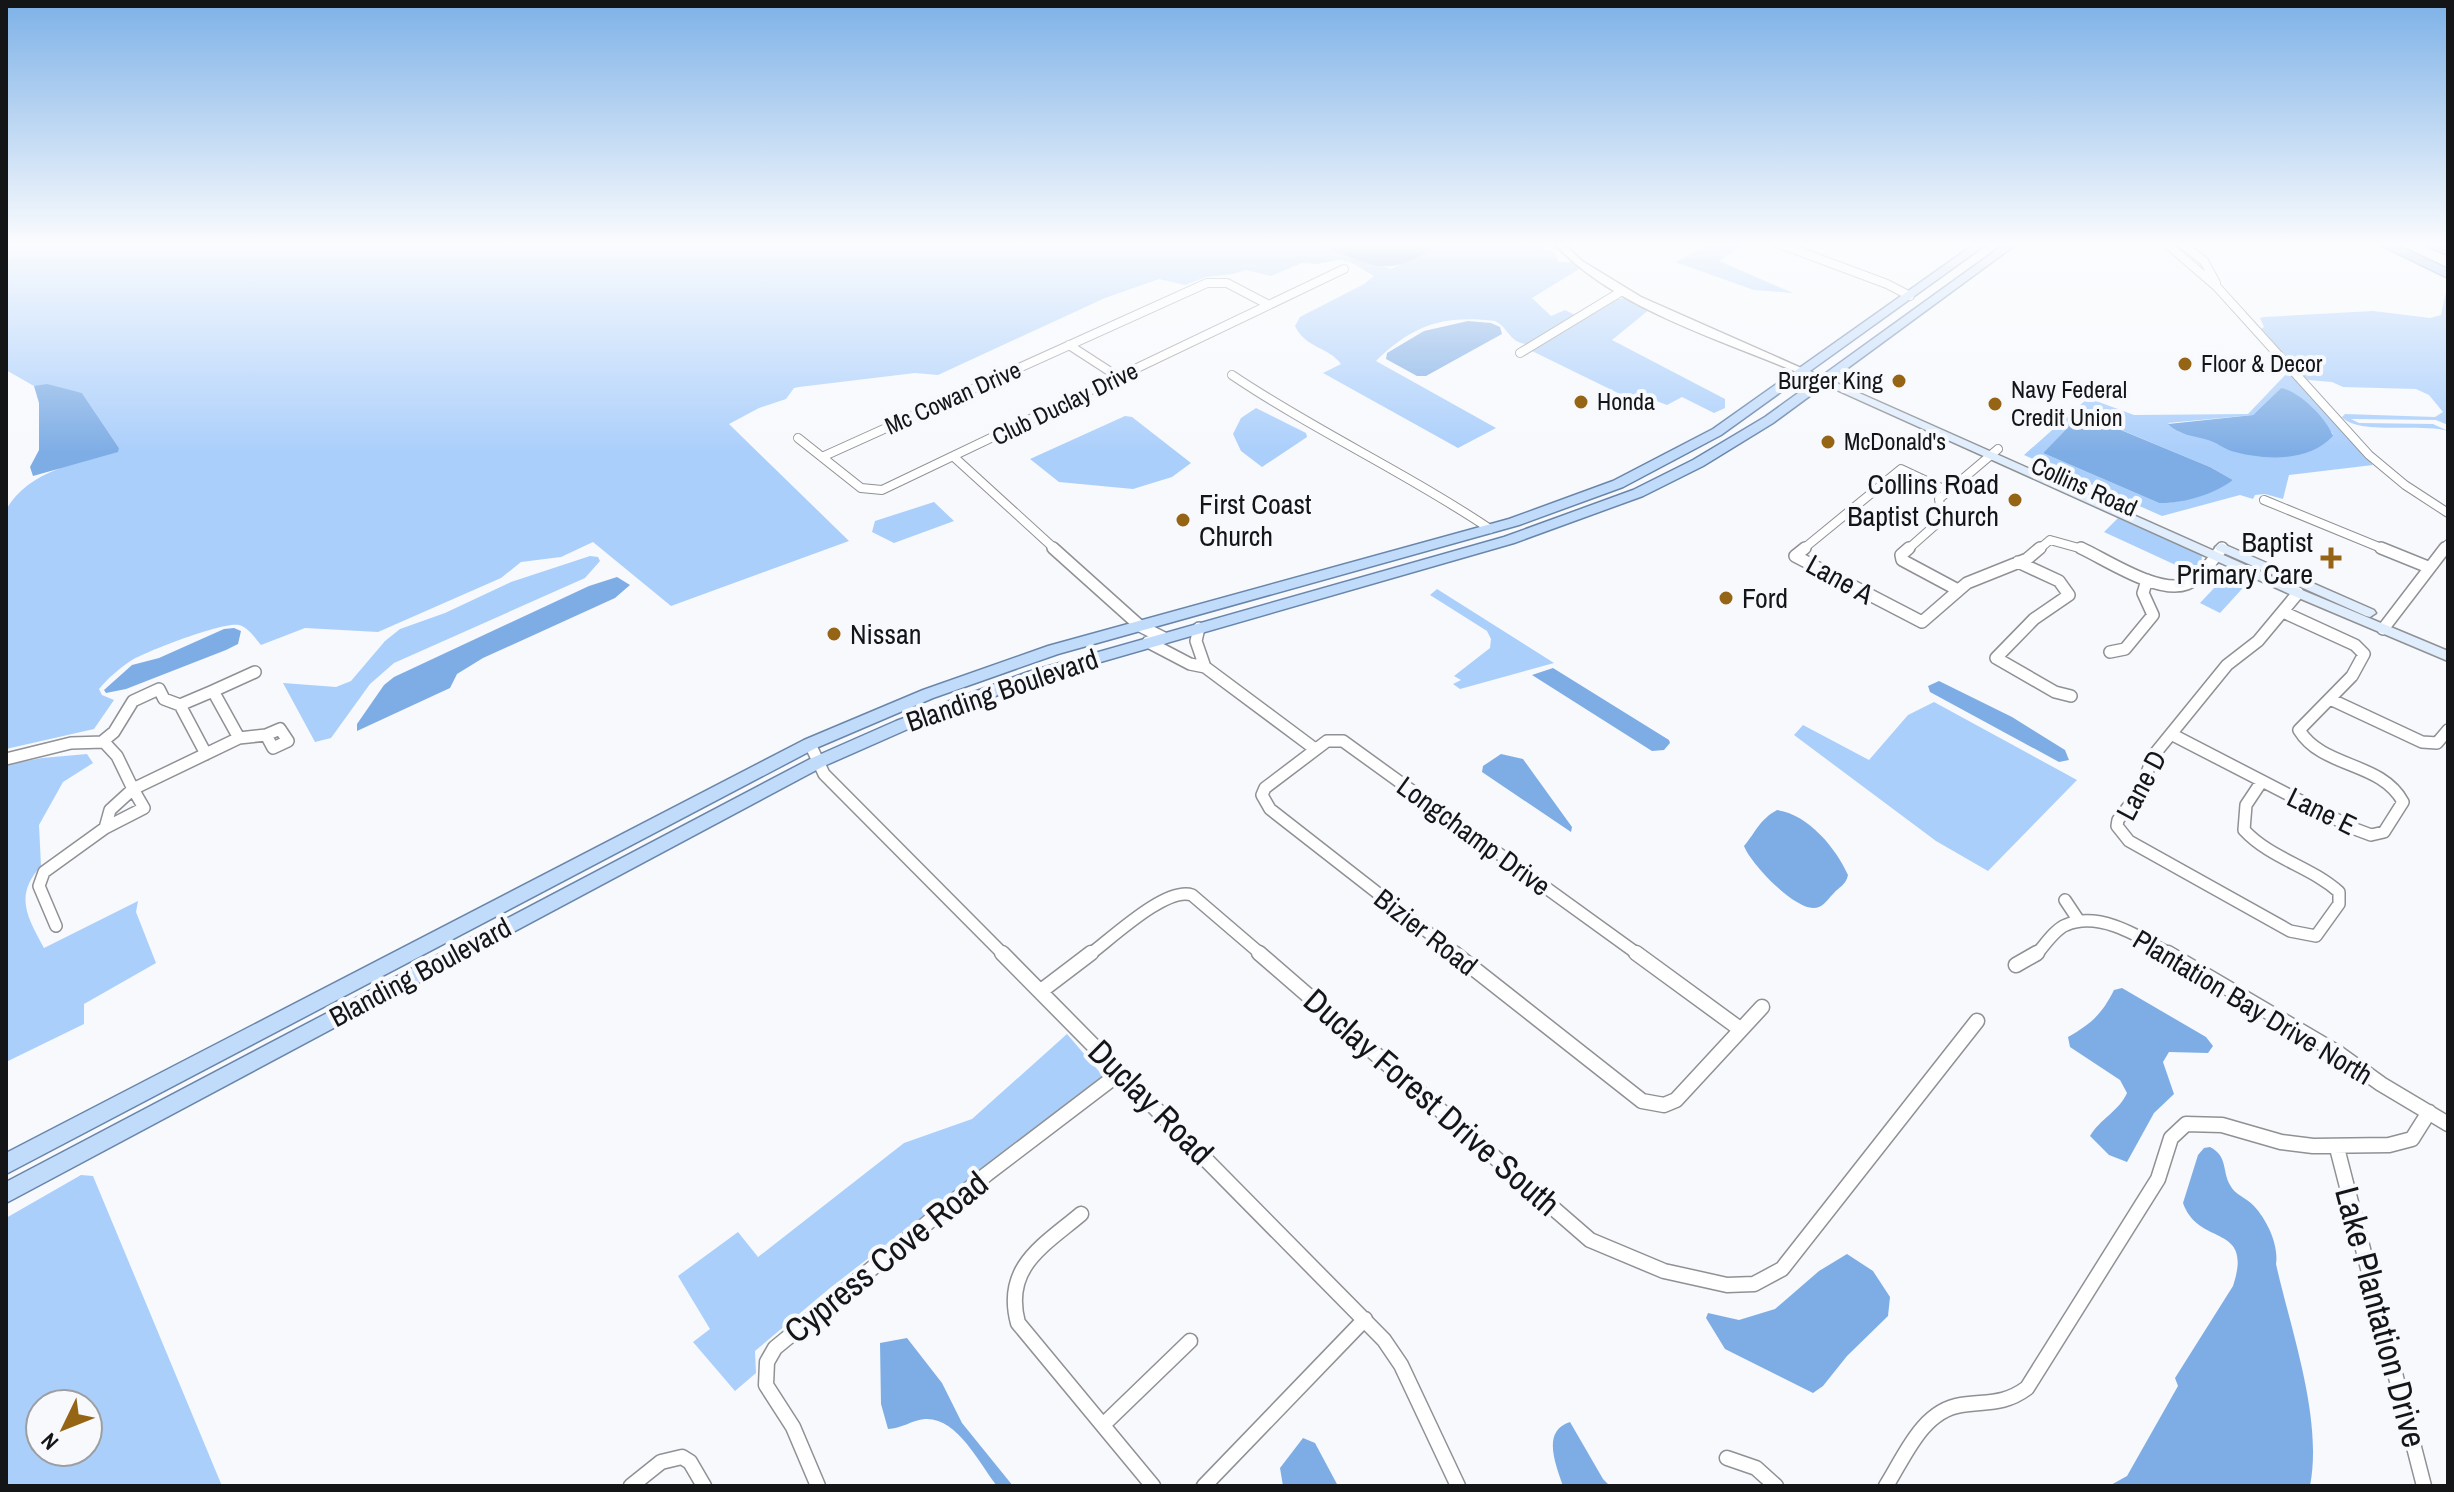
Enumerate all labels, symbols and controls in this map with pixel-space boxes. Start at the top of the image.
place label: Floor & Decor [2201,347,2323,379]
street label: Mc Cowan Drive [880,353,1026,441]
street label: Club Duclay Drive [986,354,1143,452]
marker: Floor & Decor [2176,355,2194,373]
place label: Burger King [1778,364,1883,396]
marker: Burger King [1890,372,1908,390]
place label: Navy Federal Credit Union [2011,373,2127,433]
place label: Honda [1597,385,1655,417]
marker: Honda [1572,393,1590,411]
marker: Navy Federal Credit Union [1986,395,2004,413]
place label: McDonald's [1844,425,1946,457]
marker: McDonald's [1819,433,1837,451]
street label: Collins Road [2026,449,2142,524]
place label: Collins Road Baptist Church [1847,465,1999,535]
place label: First Coast Church [1199,485,1311,555]
marker: Collins Road Baptist Church [2006,491,2024,509]
marker: First Coast Church [1174,511,1192,529]
place label: Baptist Primary Care [2176,523,2313,593]
street label: Lane A [1800,545,1881,613]
marker: Baptist Primary Care [2320,547,2342,569]
place label: Ford [1742,579,1788,617]
marker: Ford [1717,589,1735,607]
place label: Nissan [850,615,921,653]
marker: Nissan [825,625,843,643]
street label: Blanding Boulevard [901,639,1103,741]
street label: Lane D [2107,743,2175,827]
street label: Longchamp Drive [1390,767,1558,905]
street label: Lane E [2281,778,2363,844]
street label: Bizier Road [1367,880,1485,984]
street label: Blanding Boulevard [323,908,517,1036]
street label: Plantation Bay Drive North [2126,920,2380,1094]
street label: Duclay Forest Drive South [1294,978,1570,1226]
street label: Duclay Road [1078,1029,1224,1175]
street label: Cypress Cove Road [775,1161,997,1353]
street label: Lake Plantation Drive [2324,1182,2438,1452]
north arrow [24,1388,104,1468]
text: N [34,1427,65,1457]

